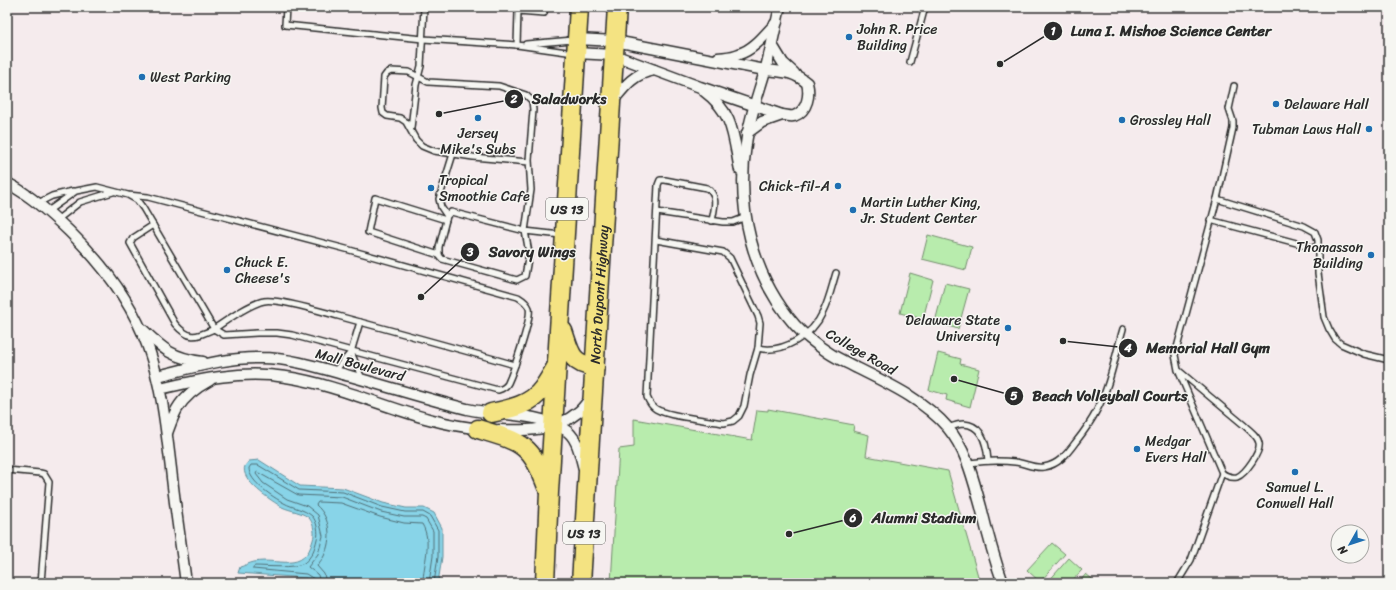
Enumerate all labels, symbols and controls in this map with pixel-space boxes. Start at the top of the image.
place label: John R. Price Building [856,17,937,58]
callout: Luna I. Mishoe Science Center [1043,18,1279,45]
text: Luna I. Mishoe Science Center [1071,18,1273,44]
text: 1 [1050,20,1056,42]
marker: John R. Price Building [844,32,854,42]
place label: West Parking [150,65,231,90]
marker: West Parking [137,72,147,82]
callout: Saladworks [504,85,615,112]
text: Saladworks [531,86,607,112]
text: 2 [510,88,518,110]
place label: Delaware Hall [1284,92,1370,117]
marker: Delaware Hall [1271,99,1281,109]
place label: Grossley Hall [1130,108,1212,133]
marker: Jersey Mike's Subs [473,113,483,123]
marker: Grossley Hall [1117,115,1127,125]
place label: Tubman Laws Hall [1252,117,1362,142]
place label: Jersey Mike's Subs [440,121,516,162]
marker: Tubman Laws Hall [1364,124,1374,134]
place label: Tropical Smoothie Cafe [439,168,530,209]
place label: Chick-fil-A [759,174,830,199]
marker: Chick-fil-A [833,181,843,191]
marker: Tropical Smoothie Cafe [426,183,436,193]
place label: Martin Luther King, Jr. Student Center [860,190,981,231]
road number: US 13 [546,198,588,220]
marker: Martin Luther King, Jr. Student Center [848,205,858,215]
street label: North Dupont Highway [582,224,616,365]
place label: Thomasson Building [1296,235,1363,276]
callout: Savory Wings [460,239,583,266]
text: Savory Wings [488,239,576,265]
text: 3 [466,241,474,263]
place label: Chuck E. Cheese's [235,250,290,291]
marker: Thomasson Building [1366,250,1376,260]
marker: Chuck E. Cheese's [222,265,232,275]
place label: Delaware State University [905,308,1001,349]
street label: College Road [821,322,903,383]
marker: Delaware State University [1003,323,1013,333]
callout: Memorial Hall Gym [1118,334,1278,361]
text: Memorial Hall Gym [1145,335,1271,361]
text: 4 [1123,337,1132,359]
street label: Mall Boulevard [313,341,409,389]
callout: Beach Volleyball Courts [1004,382,1196,409]
text: Beach Volleyball Courts [1032,383,1189,409]
text: 5 [1010,385,1018,407]
place label: Medgar Evers Hall [1145,429,1208,470]
marker: Medgar Evers Hall [1132,444,1142,454]
marker: Samuel L. Conwell Hall [1290,467,1300,477]
place label: Samuel L. Conwell Hall [1257,475,1334,516]
callout: Alumni Stadium [843,504,984,531]
text: Alumni Stadium [871,505,977,531]
text: 6 [849,507,857,529]
road number: US 13 [563,522,605,544]
north arrow [1330,524,1370,564]
text: N [1333,541,1353,560]

